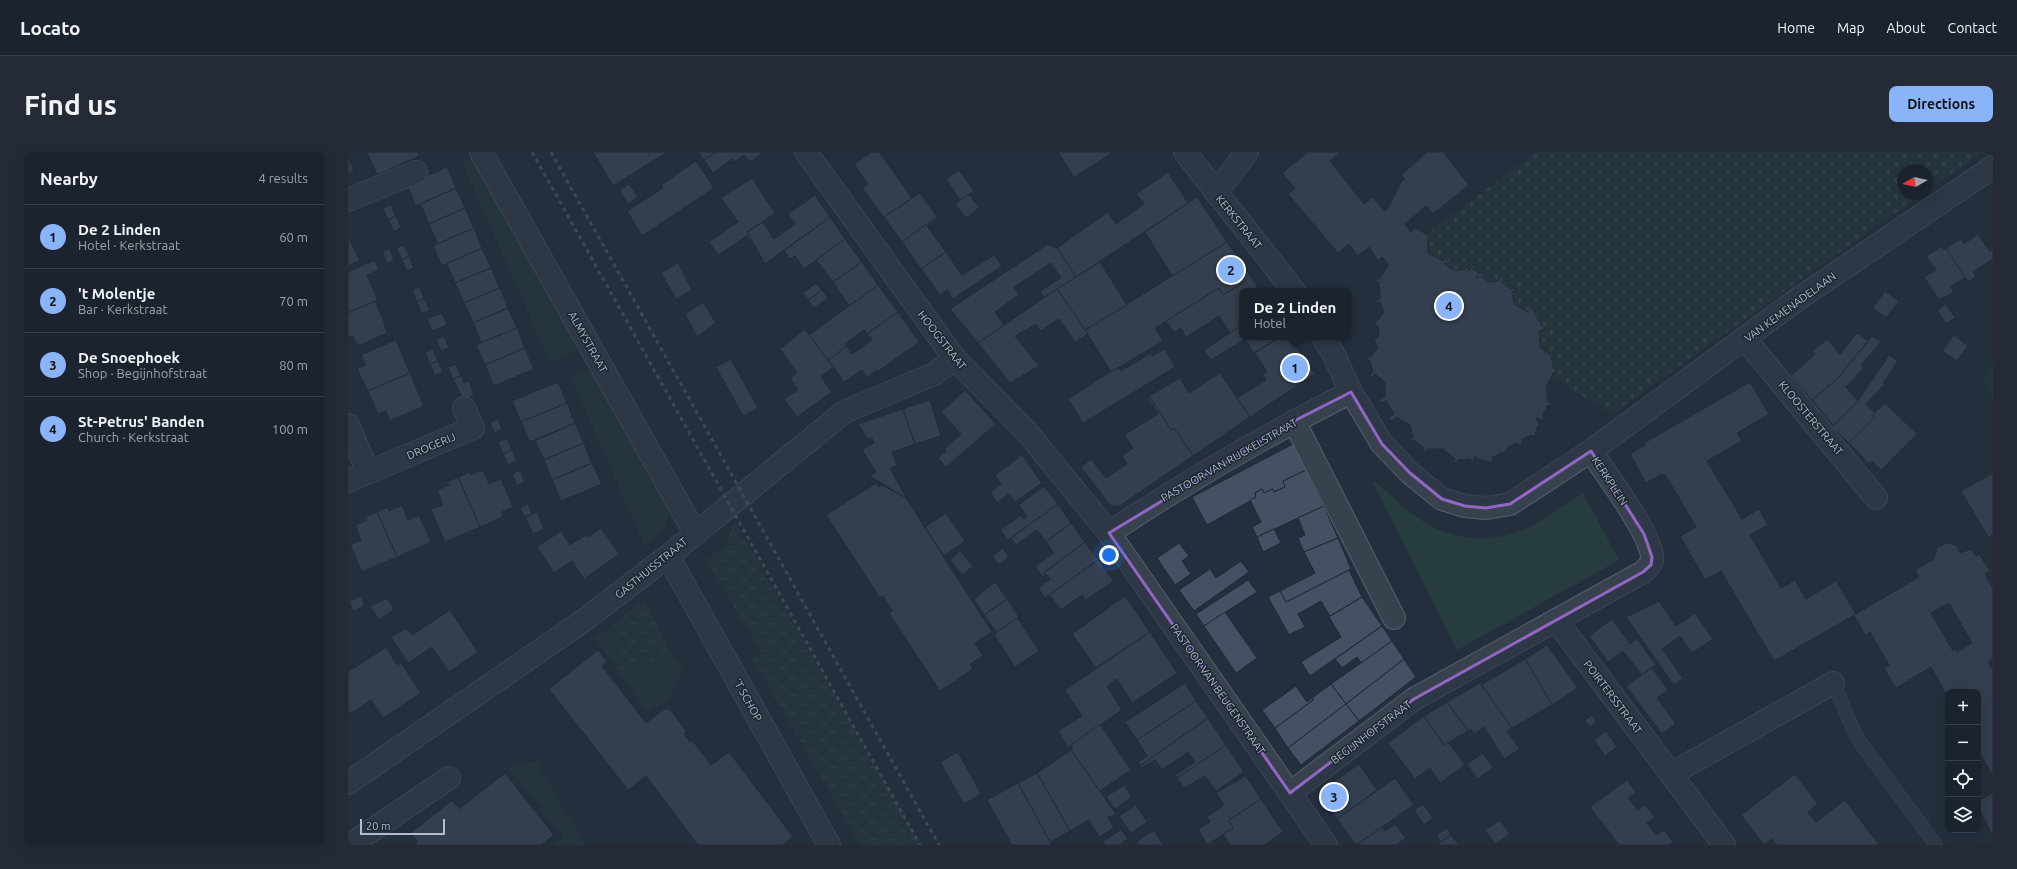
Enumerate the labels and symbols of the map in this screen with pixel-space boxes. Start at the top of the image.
north arrow [1897,164,1933,200]
street label: KERKSTRAAT [1214,193,1264,251]
pin: 2 [1218,255,1244,285]
street label: VAN KEMENADELAAN [1742,270,1838,344]
pin: 4 [1436,291,1462,321]
street label: HOOGSTRAAT [915,308,969,372]
street label: ALMYSTRAAT [566,309,610,375]
pin: 1 [1282,353,1308,383]
street label: KLOOSTERSTRAAT [1776,378,1846,458]
street label: PASTOOR VAN RIJCKELSTRAAT [1159,416,1299,504]
street label: DROGERIJ [405,430,457,462]
street label: KERKPLEIN [1590,454,1630,508]
street label: GASTHUISSTRAAT [612,535,690,601]
your location [1099,545,1119,565]
street label: PASTOOR VAN BEUGENSTRAAT [1168,621,1268,757]
street label: POIRTERSSTRAAT [1581,658,1645,736]
street label: 'T SCHOP [731,677,765,724]
street label: BEGIJNHOFSTRAAT [1328,698,1414,766]
pin: 3 [1321,782,1347,812]
scale bar [360,817,445,836]

